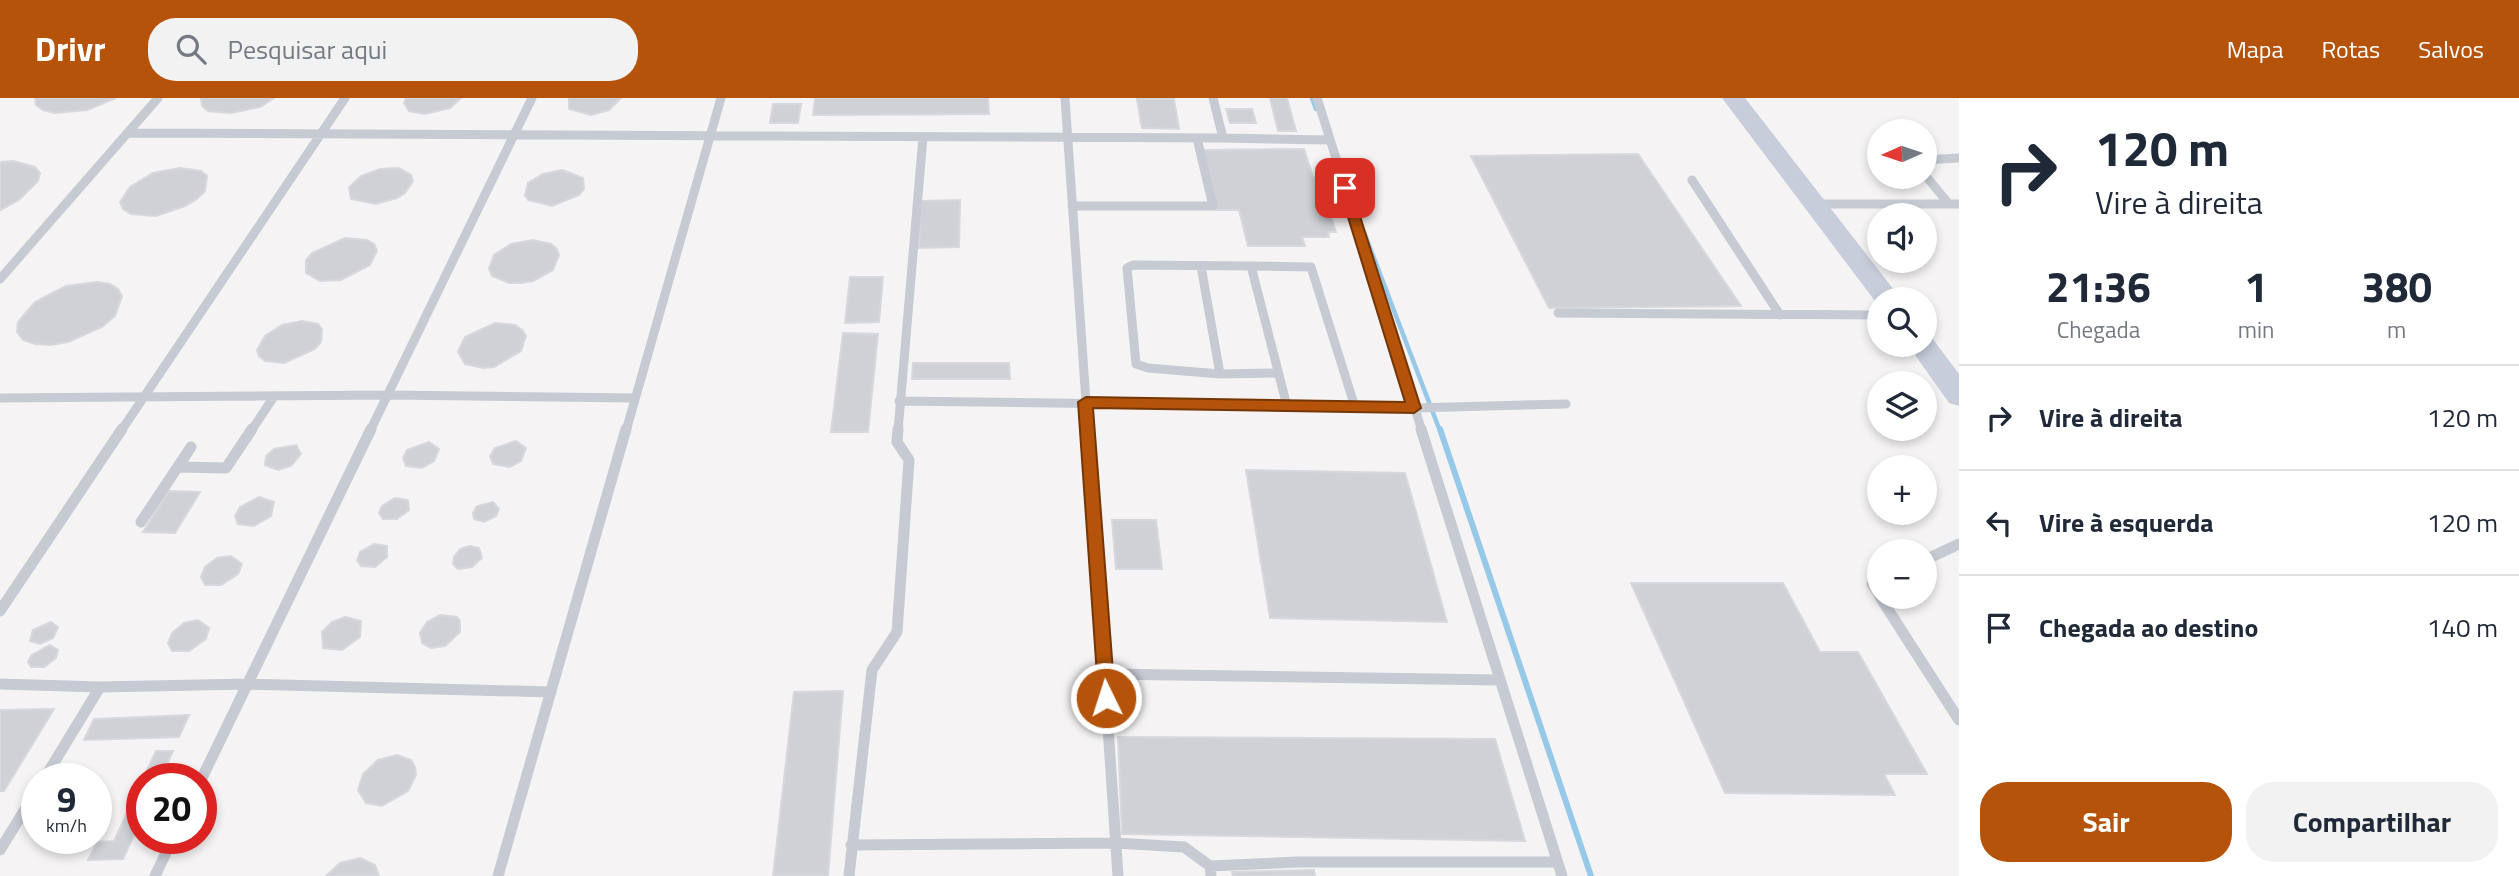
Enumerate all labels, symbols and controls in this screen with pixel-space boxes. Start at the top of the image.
search box [148,18,638,81]
text: Drivr [35,24,106,74]
icon: search [172,30,210,68]
text: Pesquisar aqui [228,30,387,69]
text: Mapa [2227,31,2283,67]
text: Rotas [2321,31,2380,67]
text: Salvos [2418,31,2484,67]
text: 120 m [2095,110,2229,185]
north arrow [1867,119,1937,189]
map controls [1867,119,1937,609]
icon: right [1980,126,2071,217]
pin [1315,158,1375,218]
icon: arrive [1326,169,1364,207]
text: Vire à direita [2095,178,2263,226]
button: sound [1867,203,1937,273]
text: 21:36 [2046,254,2151,318]
text: 1 [2244,254,2268,318]
text: 380 [2361,254,2432,318]
button: search [1867,287,1937,357]
text: Chegada [2057,312,2140,347]
text: min [2238,312,2274,347]
text: m [2387,312,2406,347]
button: layers [1867,371,1937,441]
text: Vire à direita [2039,398,2182,437]
text: 120 m [2427,398,2498,437]
icon: right [1980,399,2018,437]
button: + [1867,455,1937,525]
text: Vire à esquerda [2039,503,2214,542]
text: 120 m [2427,503,2498,542]
icon: left [1980,504,2018,542]
button: − [1867,539,1937,609]
text: Chegada ao destino [2039,608,2258,647]
text: 140 m [2427,608,2498,647]
icon: arrive [1980,609,2018,647]
position arrow [1069,661,1143,735]
speed limit sign: 20 [126,763,217,854]
text: 9 [57,772,76,826]
button: Sair [1980,782,2232,862]
button: Compartilhar [2246,782,2498,862]
text: km/h [46,812,87,839]

